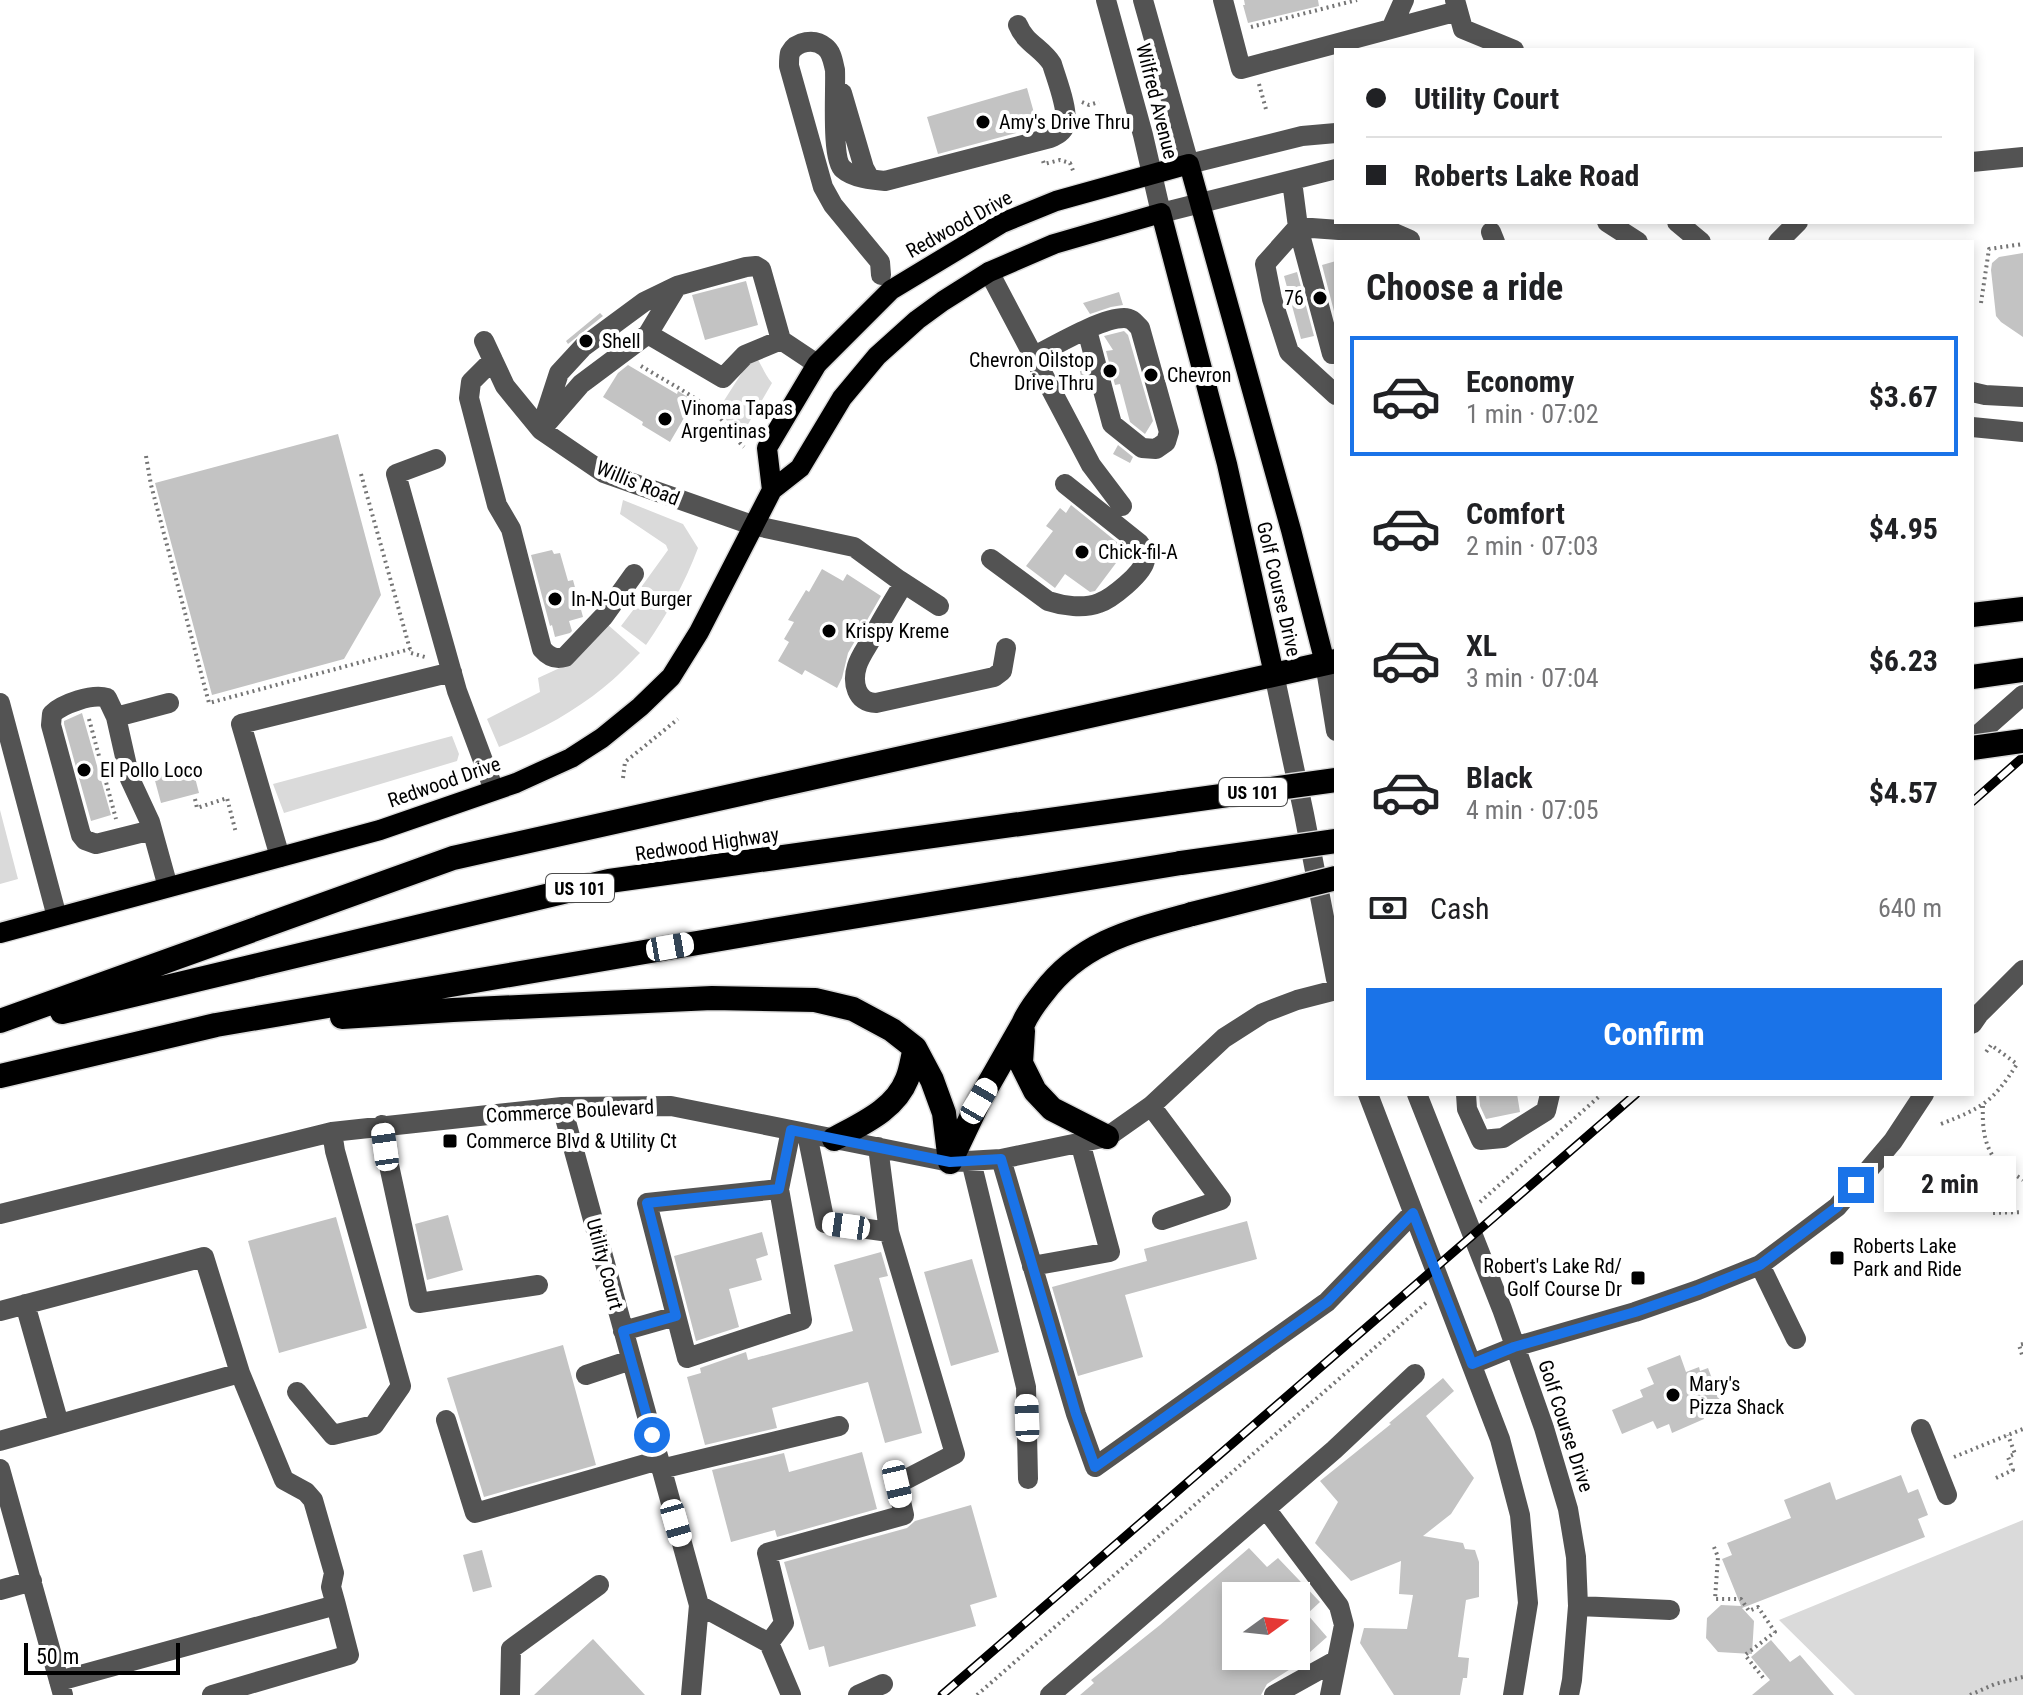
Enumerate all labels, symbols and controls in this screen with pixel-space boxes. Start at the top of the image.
street label: Wilfred Avenue [1131,41,1183,161]
text: Utility Court [1414,81,1559,116]
place label: Amy's Drive Thru [999,110,1130,134]
marker: Amy's Drive Thru [974,113,992,131]
text: Roberts Lake Road [1414,158,1639,193]
street label: Redwood Drive [902,185,1016,263]
text: Choose a ride [1366,267,1563,309]
place label: 76 [1284,286,1304,310]
marker: 76 [1311,289,1329,307]
place label: Shell [602,329,641,353]
marker: Shell [577,332,595,350]
place label: Chevron Oilstop Drive Thru [969,348,1094,395]
icon: car [1370,360,1442,432]
marker: Chevron Oilstop Drive Thru [1101,362,1119,380]
place label: Chevron [1167,363,1231,387]
text: Economy [1466,364,1574,399]
marker: Chevron [1142,366,1160,384]
text: $3.67 [1869,379,1938,414]
place label: Vinoma Tapas Argentinas [681,396,793,443]
text: 1 min · 07:02 [1466,399,1599,429]
marker: Vinoma Tapas Argentinas [656,410,674,428]
street label: Willis Road [593,455,683,511]
icon: car [1370,492,1442,564]
text: Comfort [1466,496,1565,531]
text: $4.95 [1869,511,1938,546]
street label: Golf Course Drive [1252,519,1306,659]
text: 2 min · 07:03 [1466,531,1599,561]
place label: Chick-fil-A [1098,540,1178,564]
marker: Chick-fil-A [1073,543,1091,561]
place label: In-N-Out Burger [571,587,692,611]
marker: In-N-Out Burger [546,590,564,608]
place label: Krispy Kreme [845,619,949,643]
marker: Krispy Kreme [820,622,838,640]
icon: car [1370,624,1442,696]
text: XL [1466,628,1497,663]
text: $6.23 [1869,643,1938,678]
text: 3 min · 07:04 [1466,663,1599,693]
street label: Redwood Drive [385,752,503,812]
icon: car [1370,756,1442,828]
place label: El Pollo Loco [100,758,203,782]
text: Black [1466,760,1533,795]
marker: El Pollo Loco [75,761,93,779]
text: $4.57 [1869,775,1938,810]
road number: US 101 [1219,778,1287,806]
text: 4 min · 07:05 [1466,795,1599,825]
street label: Redwood Highway [634,822,780,866]
road number: US 101 [546,874,614,902]
icon: cash [1366,886,1410,930]
text: Cash [1430,891,1490,926]
text: 640 m [1878,893,1942,923]
car [644,931,696,963]
button: Confirm [1366,988,1942,1080]
car [957,1074,1001,1128]
street label: Commerce Boulevard [485,1095,655,1127]
car [370,1122,400,1172]
place label: Commerce Blvd & Utility Ct [466,1129,677,1153]
marker: Commerce Blvd & Utility Ct [441,1132,459,1150]
callout: 2 min [1884,1157,2016,1213]
route end [1838,1167,1874,1203]
text: 2 min [1921,1169,1979,1199]
car [821,1211,871,1241]
street label: Utility Court [581,1216,629,1312]
place label: Roberts Lake Park and Ride [1853,1234,1962,1281]
marker: Roberts Lake Park and Ride [1828,1249,1846,1267]
place label: Robert's Lake Rd/ Golf Course Dr [1483,1254,1622,1301]
marker: Robert's Lake Rd/ Golf Course Dr [1629,1269,1647,1287]
street label: Golf Course Drive [1533,1357,1599,1495]
place label: Mary's Pizza Shack [1689,1372,1784,1419]
marker: Mary's Pizza Shack [1664,1386,1682,1404]
car [1014,1394,1040,1442]
route start [634,1417,670,1453]
car [880,1458,914,1510]
car [658,1497,694,1549]
north arrow [1222,1582,1310,1670]
map controls [1222,1582,1310,1670]
scale bar [24,1639,180,1675]
text: 50 m [36,1644,79,1669]

